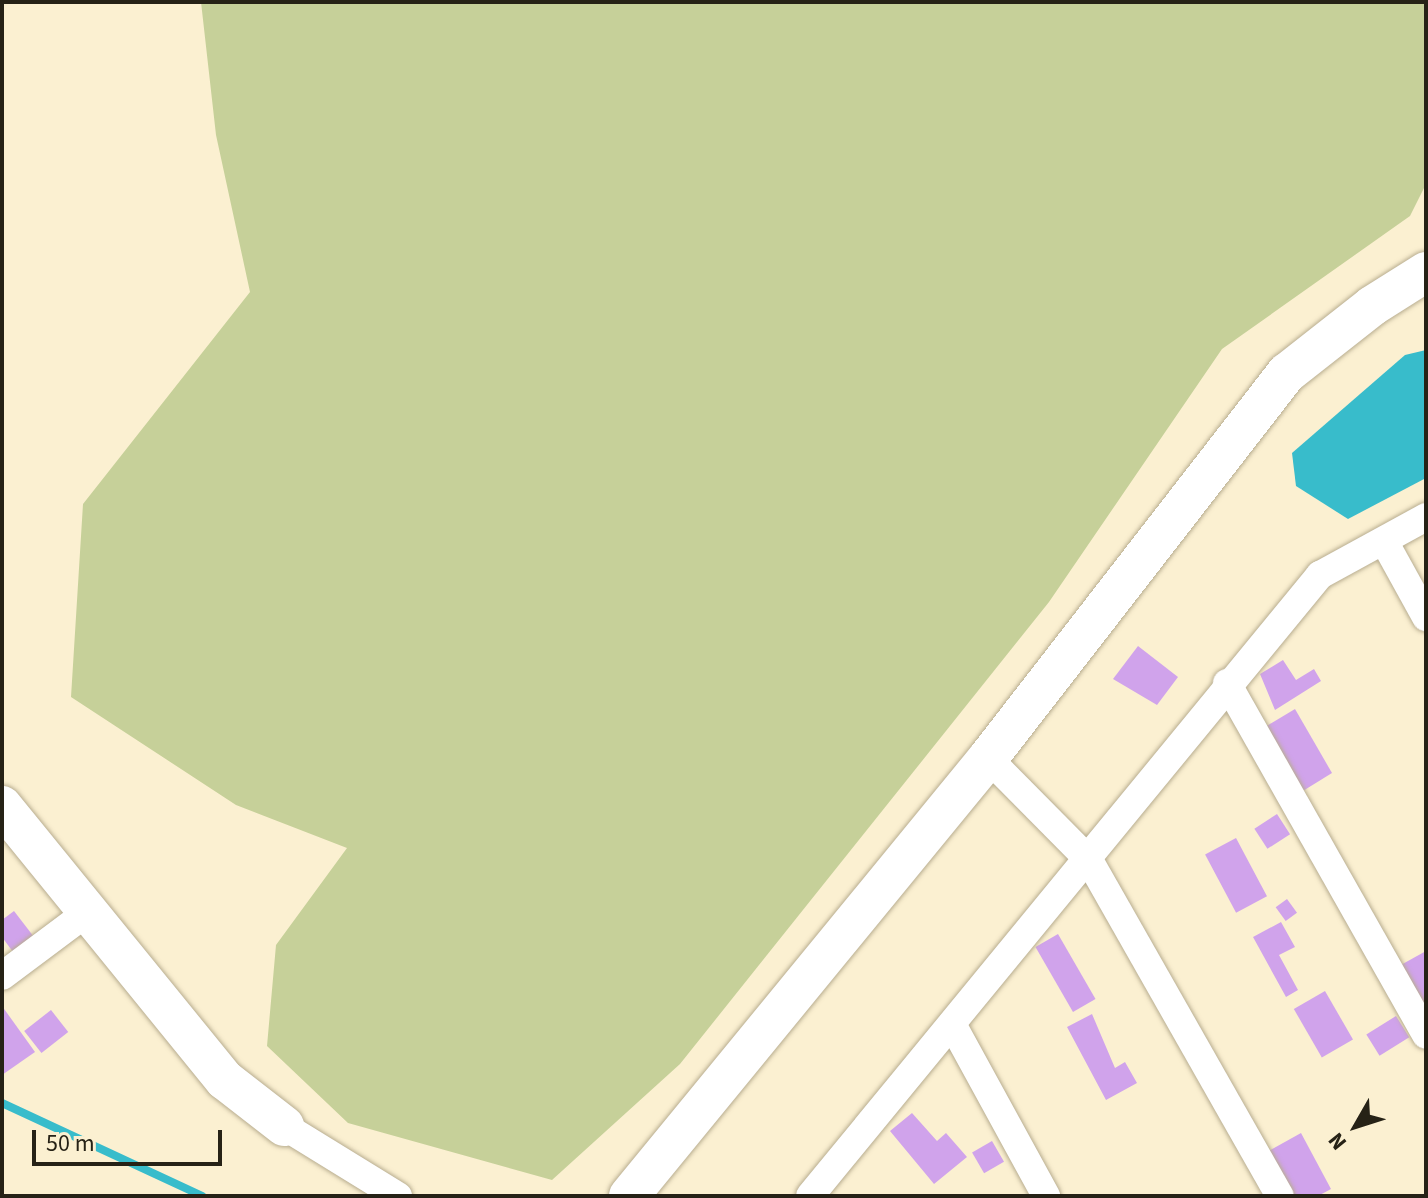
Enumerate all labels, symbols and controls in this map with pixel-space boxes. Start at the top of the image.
north arrow [1316,1086,1396,1166]
scale bar [36,1114,226,1164]
text: N [1320,1125,1354,1157]
text: 50 m [46,1126,95,1161]

